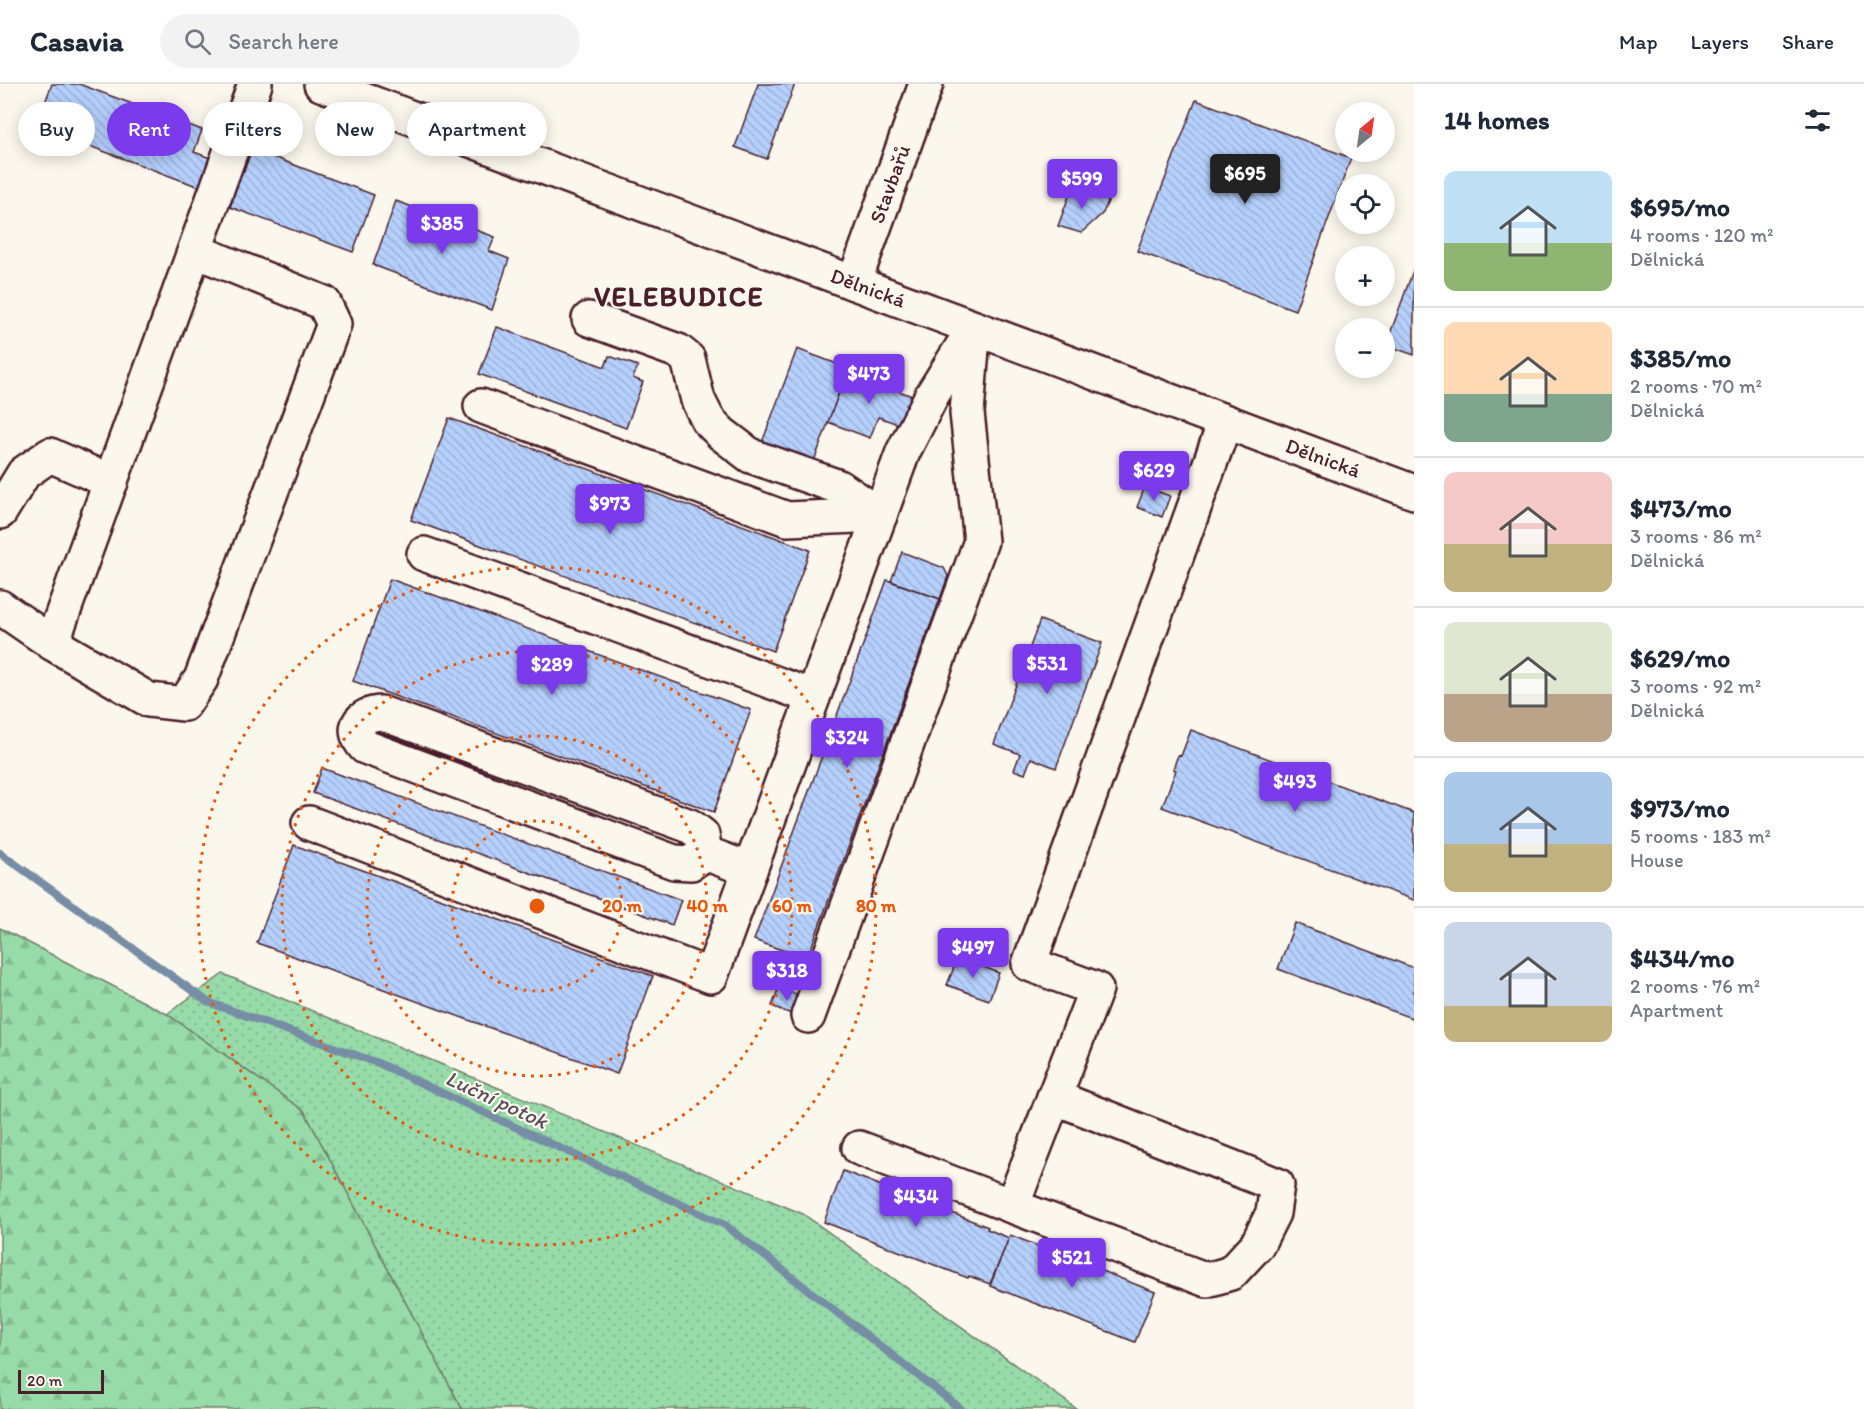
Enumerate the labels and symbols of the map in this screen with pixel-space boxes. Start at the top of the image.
north arrow [1335,102,1395,162]
street label: Stavbařů [864,141,915,226]
pin: $695 [1209,154,1281,205]
pin: $599 [1046,159,1118,210]
pin: $385 [406,204,478,255]
street label: Dělnická [827,262,909,313]
district label: VELEBUDICE [594,280,764,313]
pin: $473 [833,354,905,405]
street label: Dělnická [1282,432,1364,483]
pin: $629 [1118,451,1190,502]
pin: $973 [574,484,646,535]
pin: $531 [1011,644,1083,695]
pin: $289 [516,645,588,696]
pin: $324 [811,718,883,769]
pin: $493 [1259,762,1331,813]
text: 20 m [602,895,643,917]
text: 40 m [686,895,728,917]
text: 60 m [772,895,813,917]
text: 80 m [856,895,897,917]
centre of rings [527,896,547,916]
pin: $497 [937,928,1009,979]
pin: $318 [751,951,823,1002]
water label: Luční potok [442,1064,553,1135]
pin: $434 [880,1177,952,1228]
pin: $521 [1036,1238,1108,1289]
scale bar [18,1367,104,1394]

